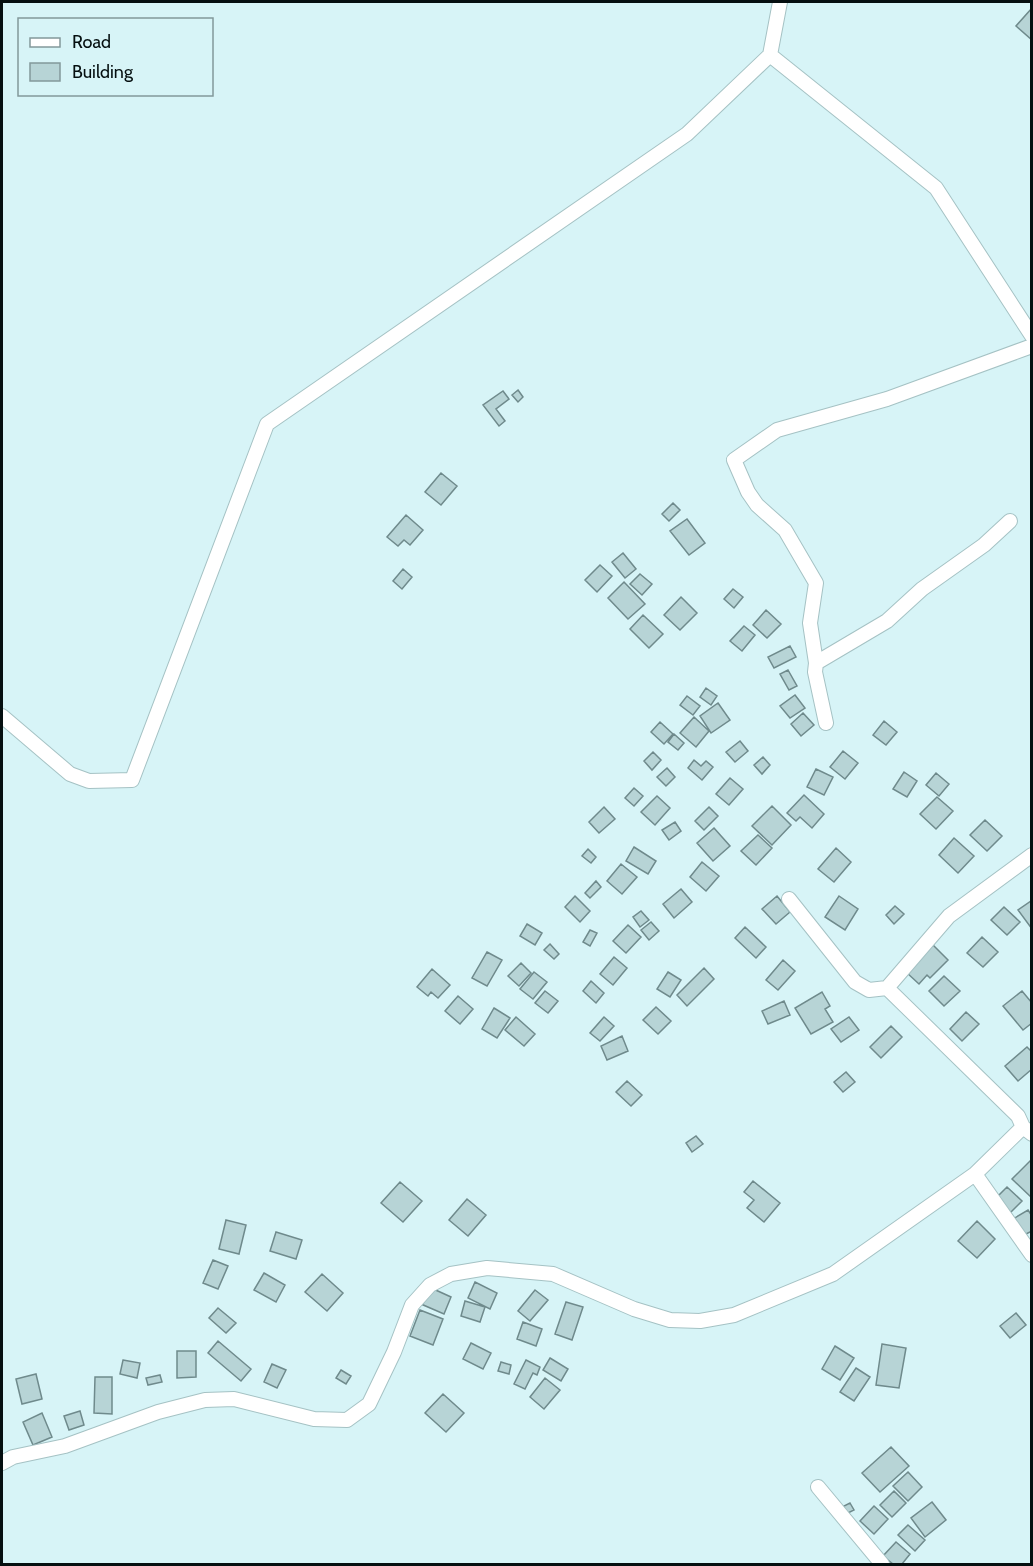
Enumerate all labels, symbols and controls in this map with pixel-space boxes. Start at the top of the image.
legend [18,18,213,96]
text: Road [72,31,111,53]
text: Building [72,61,134,83]

